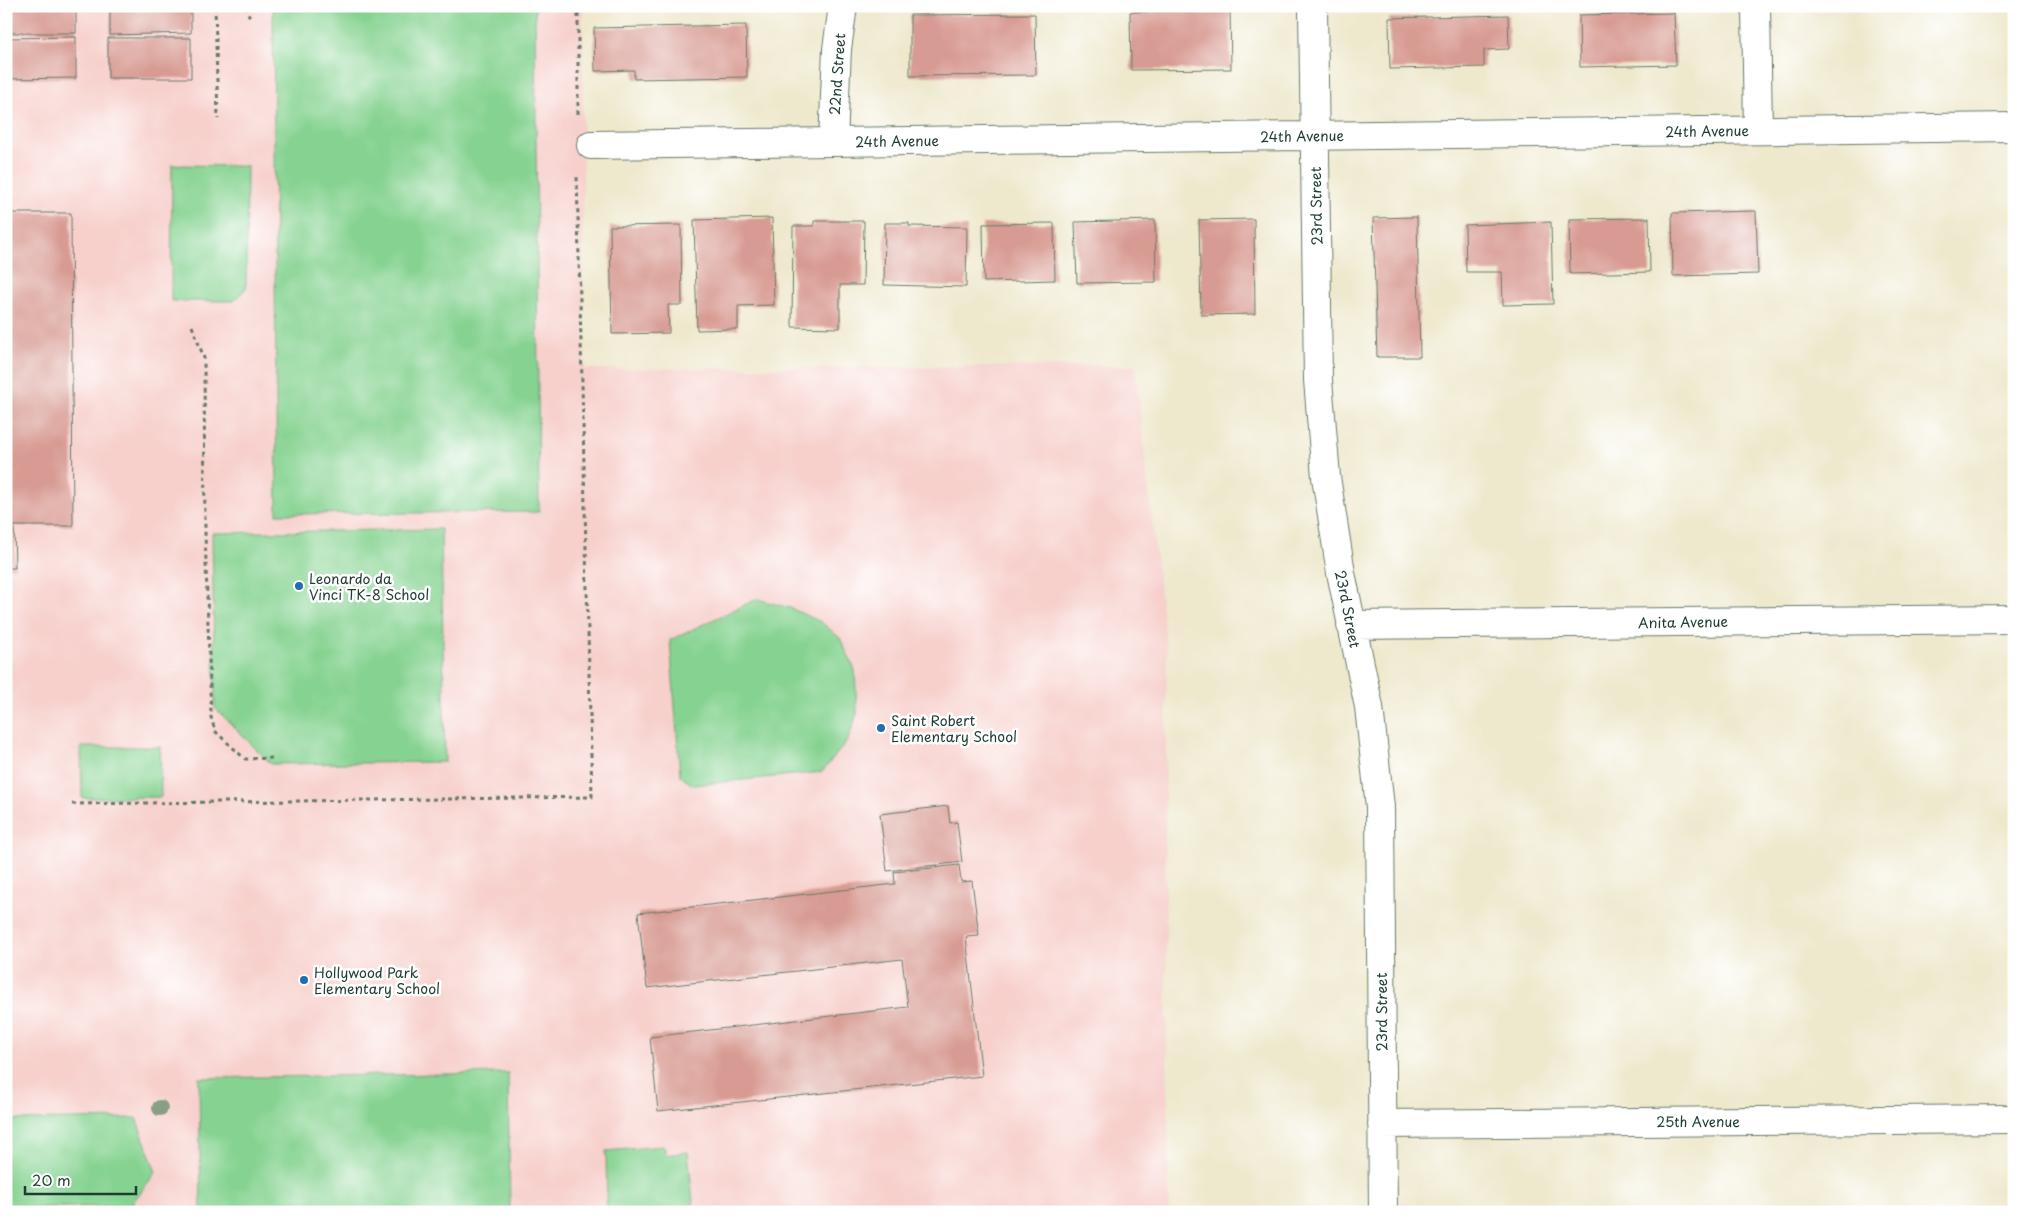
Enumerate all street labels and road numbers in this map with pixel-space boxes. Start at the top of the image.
street label: 22nd Street [824,32,850,116]
street label: 24th Avenue [1665,120,1750,142]
street label: 24th Avenue [1260,125,1345,147]
street label: 24th Avenue [855,130,940,152]
street label: 23rd Street [1305,166,1327,246]
street label: 23rd Street [1330,568,1366,650]
street label: Anita Avenue [1638,611,1729,633]
street label: 23rd Street [1371,972,1392,1051]
street label: 25th Avenue [1656,1111,1740,1132]

